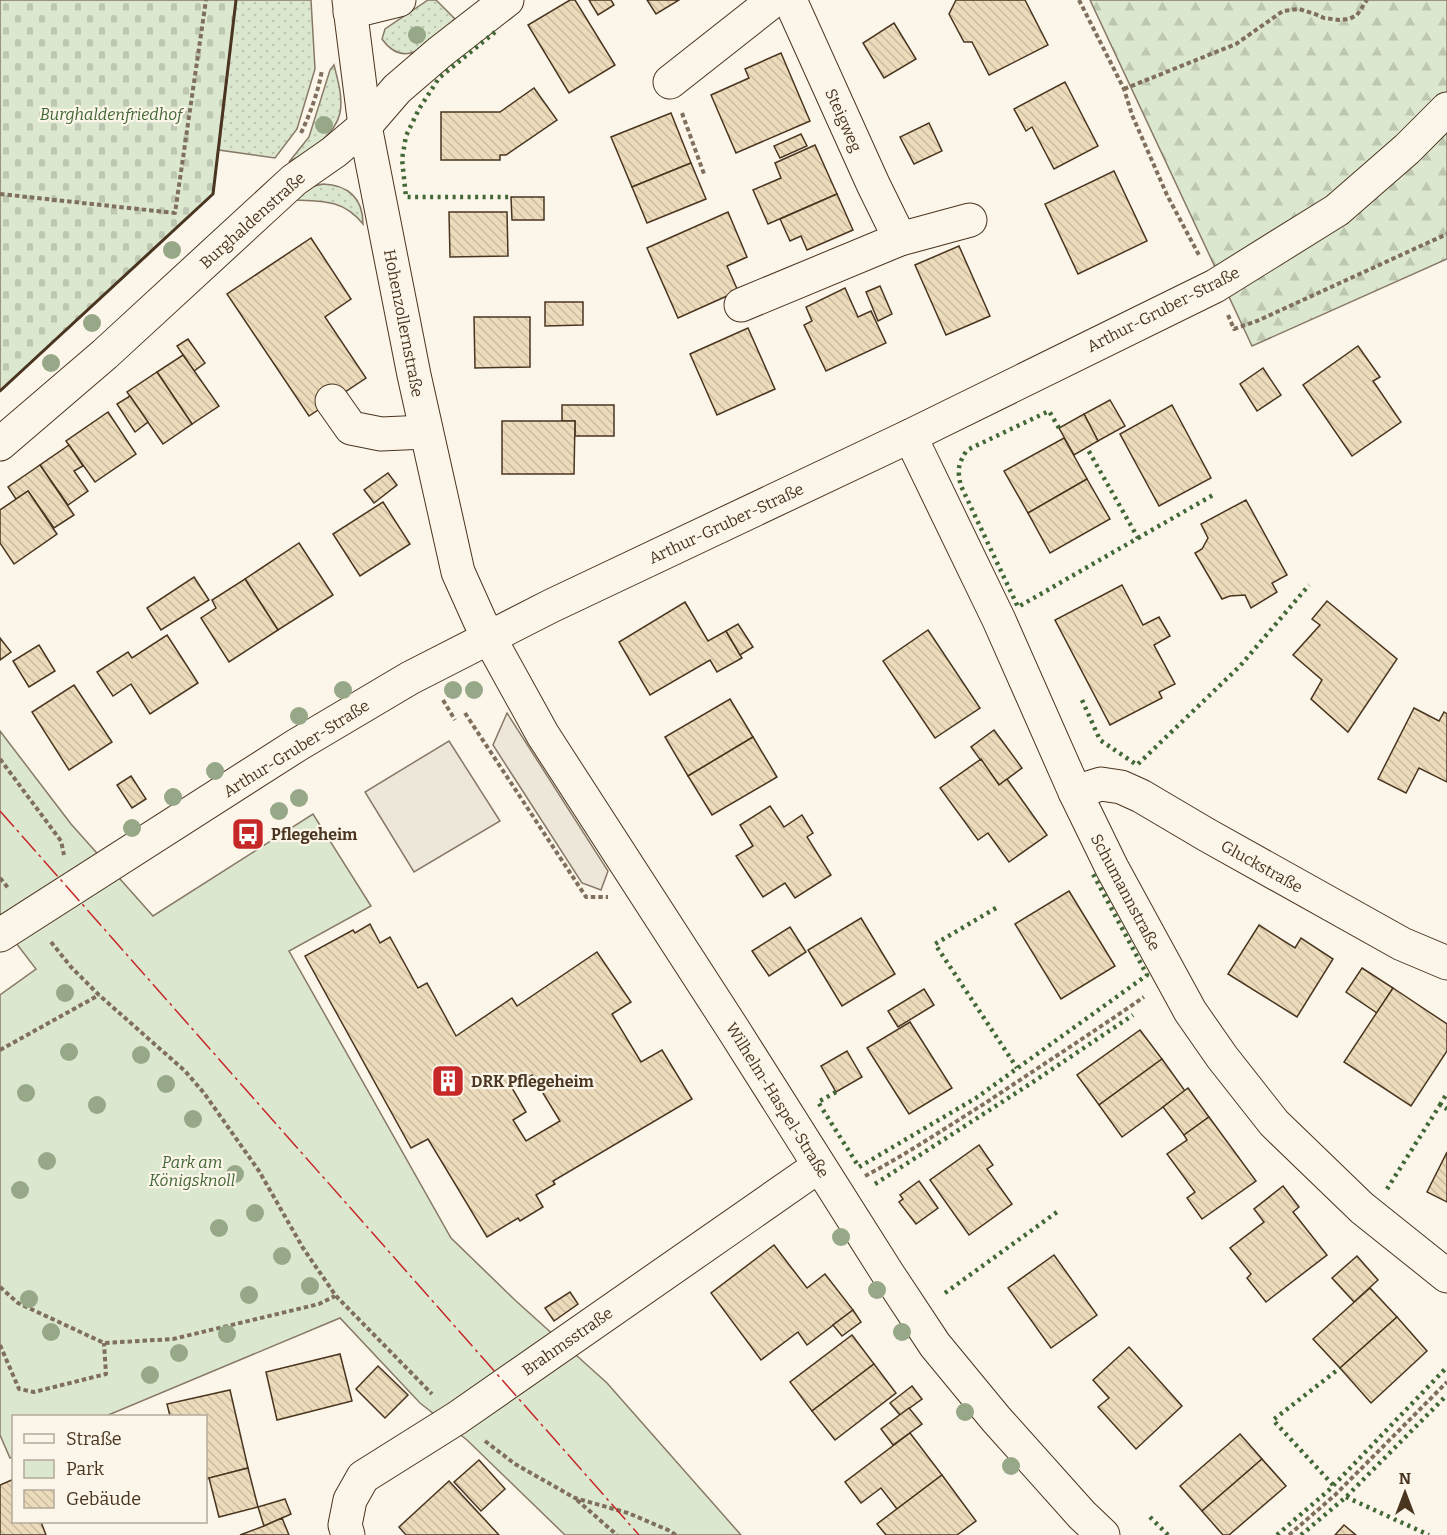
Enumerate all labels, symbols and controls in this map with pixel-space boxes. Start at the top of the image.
street label: Steigweg [821,86,866,155]
park label: Burghaldenfriedhof [40,105,185,124]
street label: Burghaldenstraße [196,168,309,273]
street label: Hohenzollernstraße [380,248,427,399]
street label: Arthur-Gruber-Straße [1084,263,1243,356]
street label: Arthur-Gruber-Straße [646,479,807,568]
street label: Arthur-Gruber-Straße [220,696,373,801]
bus stop icon: Pflegeheim [230,816,266,852]
place label: Pflegeheim [271,825,358,844]
street label: Schumannstraße [1087,831,1164,954]
street label: Gluckstraße [1218,836,1306,897]
street label: Wilhelm-Haspel-Straße [722,1019,833,1181]
building icon: DRK Pflegeheim [430,1063,466,1099]
place label: DRK Pflegeheim [471,1072,595,1091]
park label: Park am Königsknoll [149,1153,235,1190]
street label: Brahmsstraße [518,1303,616,1380]
legend [12,1415,207,1523]
text: Straße [66,1428,122,1450]
text: Park [66,1458,105,1480]
north arrow [1375,1463,1435,1523]
text: N [1399,1469,1411,1488]
text: Gebäude [66,1488,141,1510]

